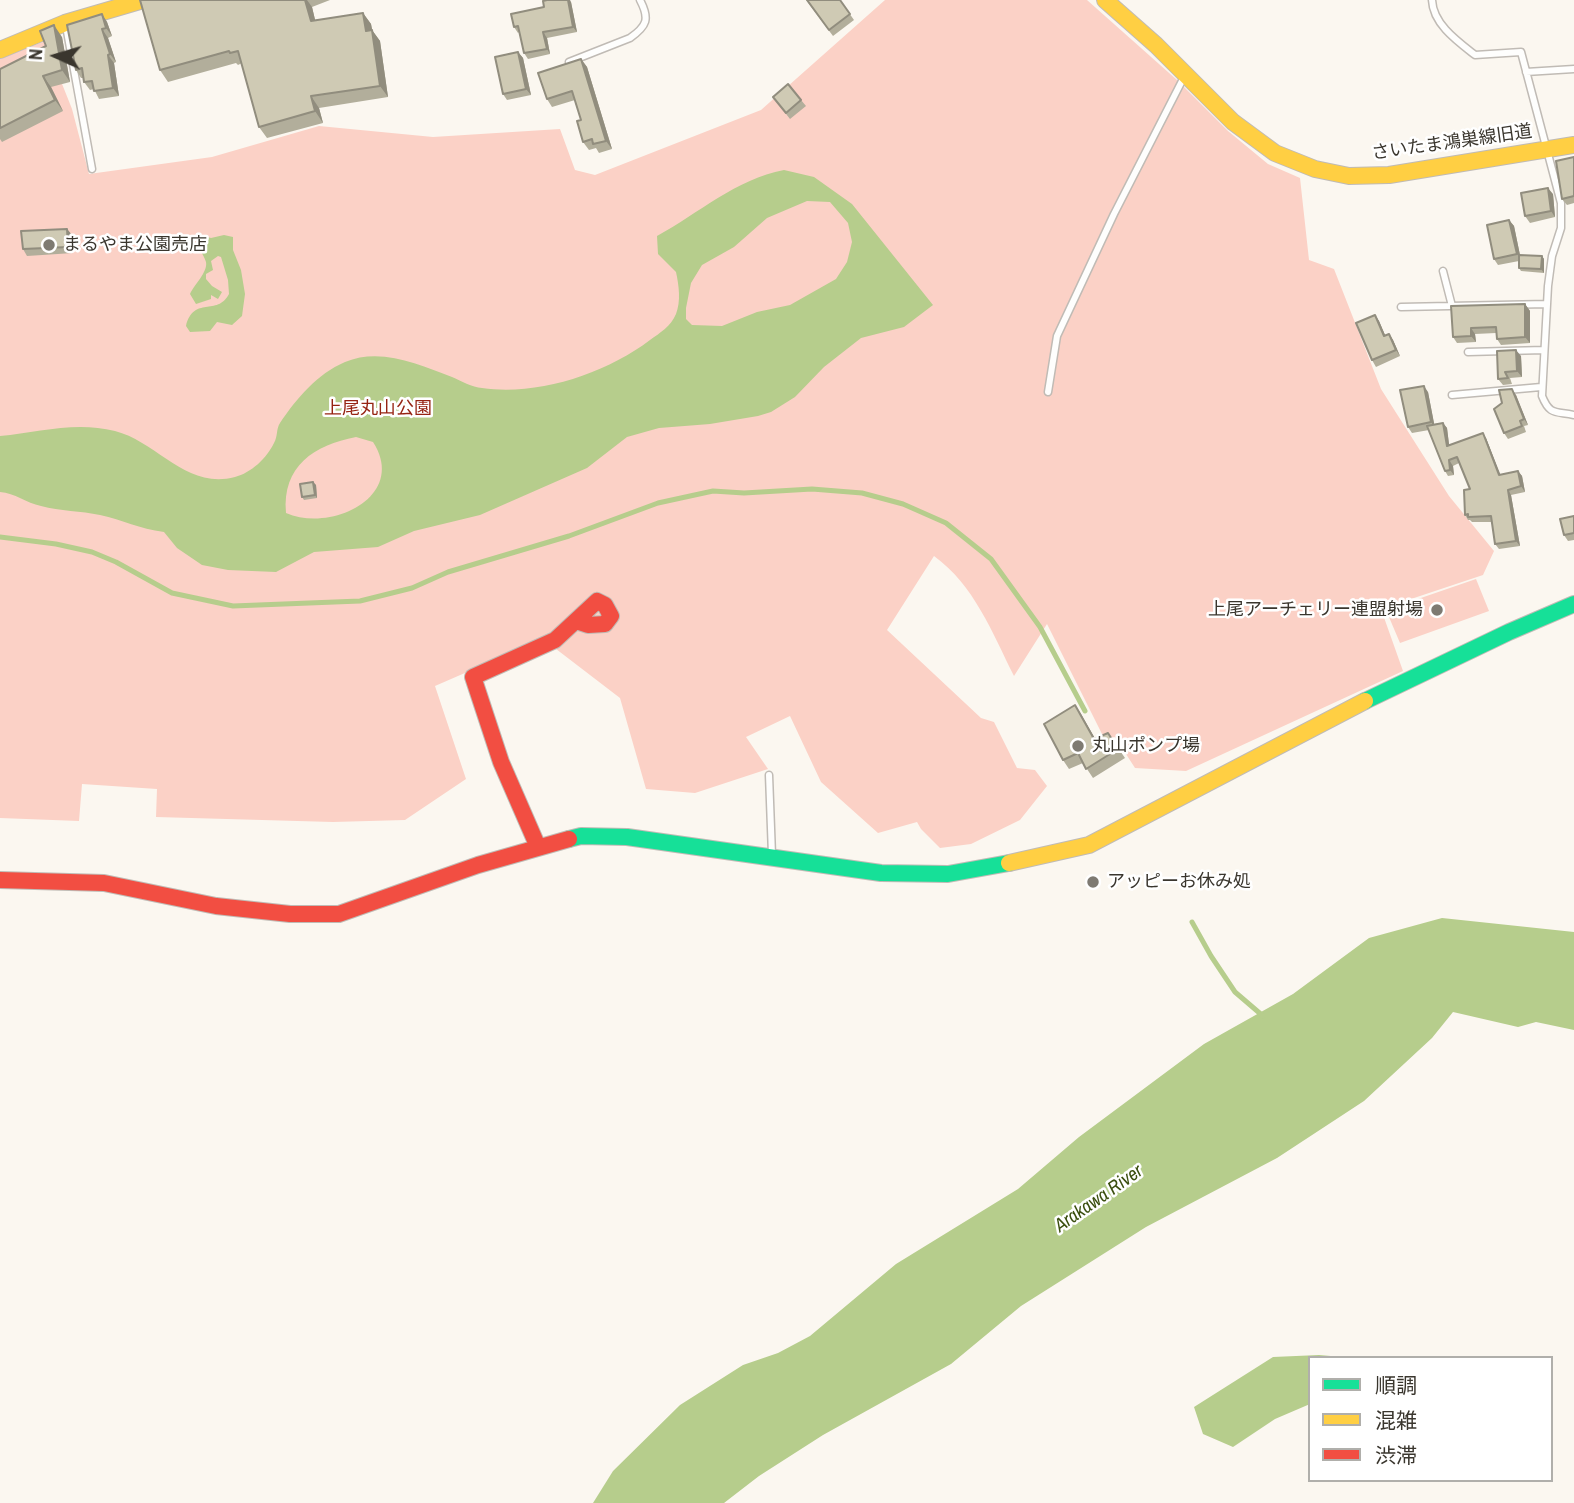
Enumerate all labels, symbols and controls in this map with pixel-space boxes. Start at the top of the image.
north arrow [21,21,91,91]
text: N [22,48,48,61]
street label: さいたま鴻巣線旧道 [1370,121,1534,165]
place label: まるやま公園売店 [63,234,207,256]
marker: まるやま公園売店 [41,237,57,253]
park label: 上尾丸山公園 [324,398,432,420]
place label: 上尾アーチェリー連盟射場 [1208,599,1423,621]
marker: 上尾アーチェリー連盟射場 [1429,602,1445,618]
place label: 丸山ポンプ場 [1092,735,1200,757]
marker: 丸山ポンプ場 [1070,738,1086,754]
place label: アッピーお休み処 [1107,871,1251,893]
marker: アッピーお休み処 [1085,874,1101,890]
water label: Arakawa River [1051,1160,1147,1238]
legend [1308,1356,1553,1482]
text: 順調 [1375,1371,1417,1400]
text: 混雑 [1375,1406,1417,1435]
text: 渋滞 [1375,1441,1417,1470]

